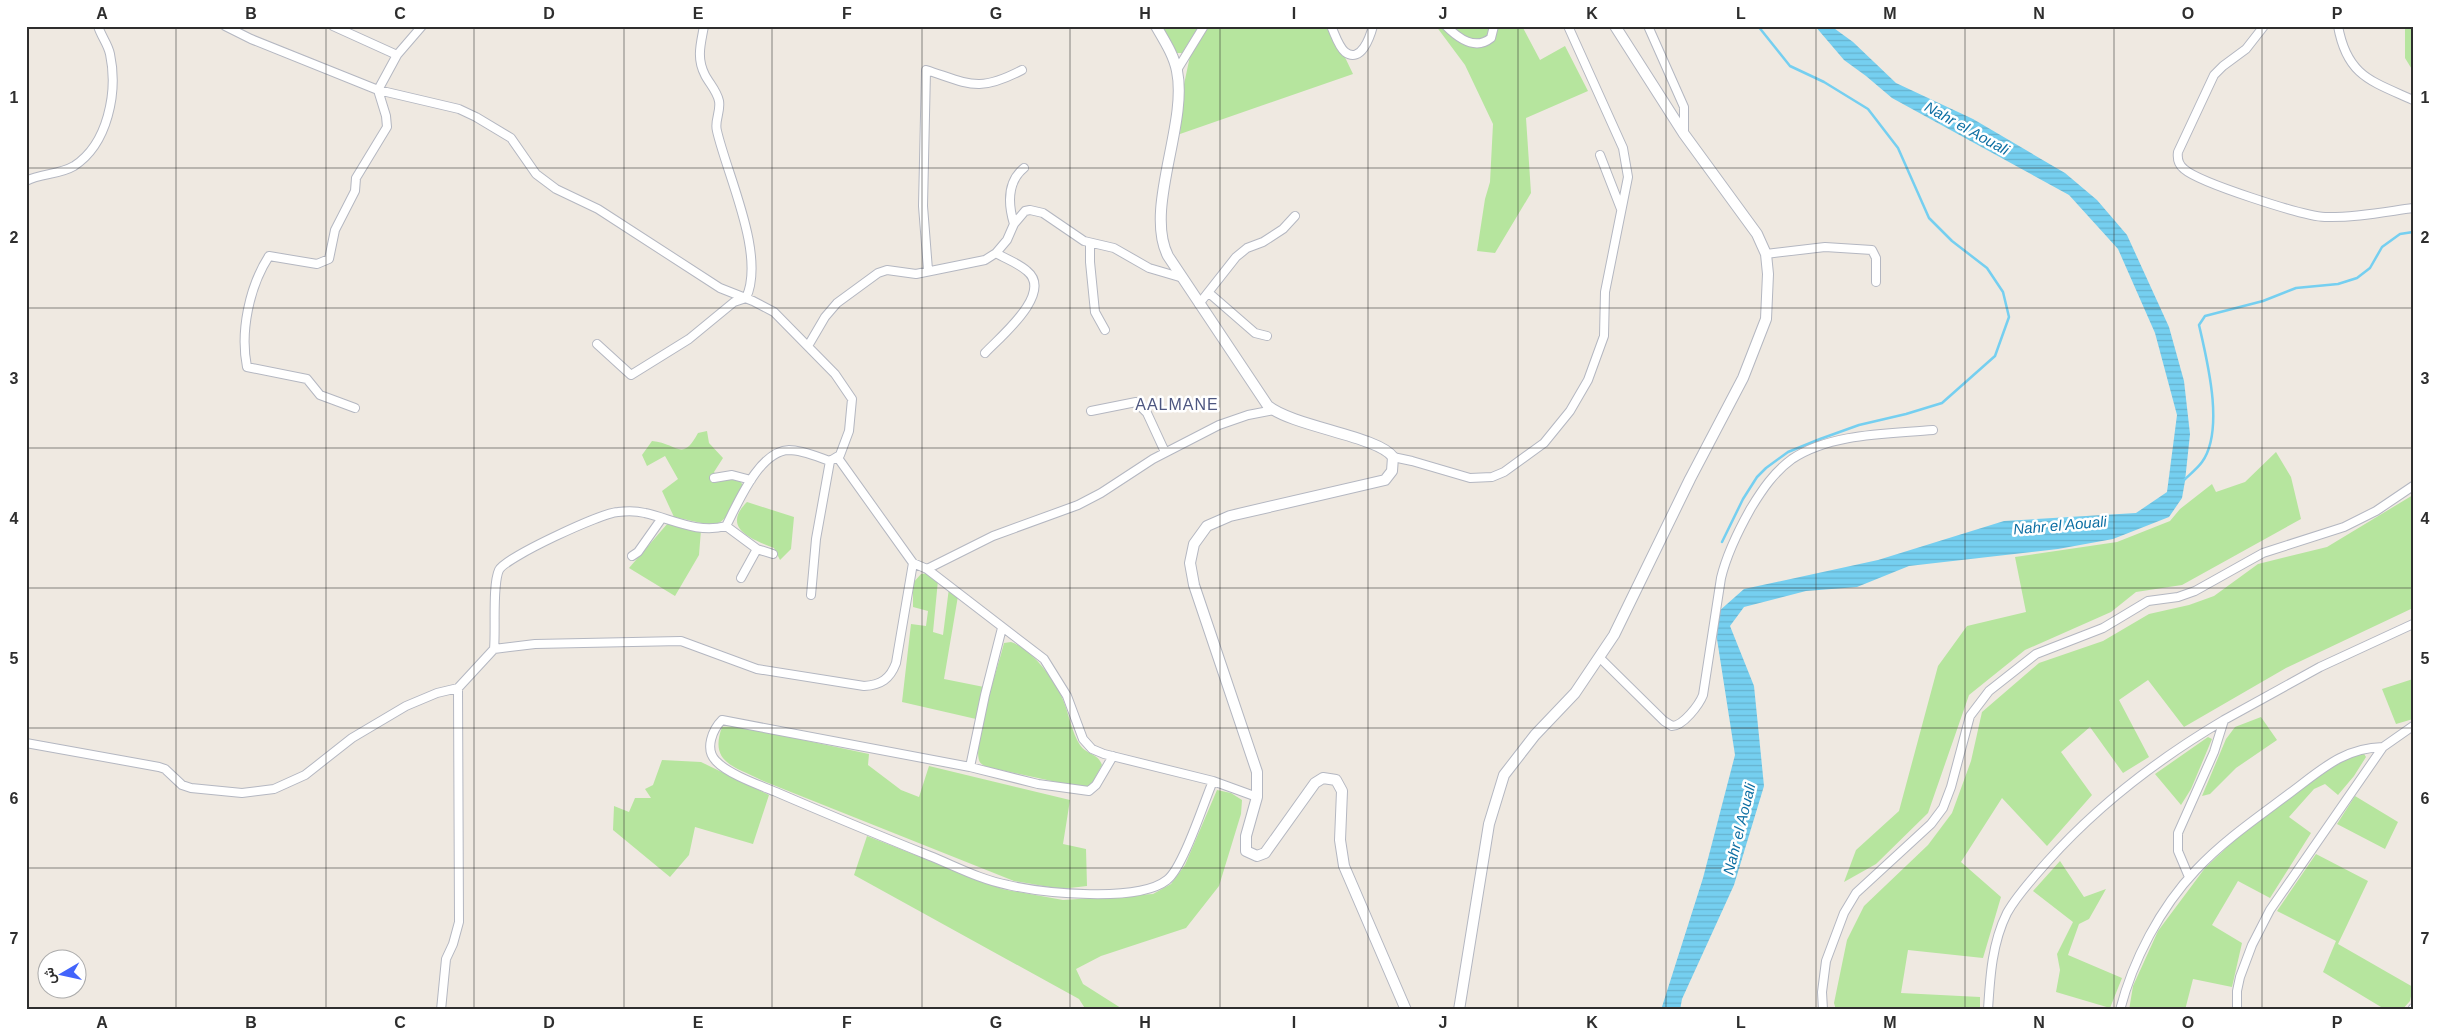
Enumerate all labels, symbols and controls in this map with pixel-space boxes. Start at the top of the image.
text: A [96,5,108,22]
text: B [245,5,257,22]
text: C [394,5,406,22]
text: D [543,5,555,22]
text: E [693,5,704,22]
text: F [842,5,852,22]
text: G [990,5,1002,22]
text: H [1139,5,1151,22]
text: I [1292,5,1296,22]
text: J [1439,5,1447,22]
text: K [1586,5,1598,22]
text: L [1736,5,1746,22]
text: M [1883,5,1897,22]
text: N [2033,5,2045,22]
text: O [2182,5,2194,22]
text: P [2332,5,2343,22]
text: 1 [10,89,19,106]
text: 1 [2421,89,2430,106]
water label: Nahr el Aouali [1922,98,2013,158]
text: 2 [10,229,19,246]
text: 2 [2421,229,2430,246]
text: 3 [10,370,19,387]
text: 3 [2421,370,2430,387]
district label: AALMANE [1135,396,1219,413]
text: 4 [10,510,19,527]
text: 4 [2421,510,2430,527]
water label: Nahr el Aouali [2013,512,2108,538]
text: 5 [10,650,19,667]
text: 5 [2421,650,2430,667]
water label: Nahr el Aouali [1719,781,1759,877]
text: 6 [10,790,19,807]
text: 6 [2421,790,2430,807]
text: 7 [10,930,19,947]
text: 7 [2421,930,2430,947]
north arrow [38,948,88,998]
text: ش [40,966,59,986]
text: A [96,1014,108,1031]
text: B [245,1014,257,1031]
text: C [394,1014,406,1031]
text: D [543,1014,555,1031]
text: E [693,1014,704,1031]
text: F [842,1014,852,1031]
text: G [990,1014,1002,1031]
text: H [1139,1014,1151,1031]
text: I [1292,1014,1296,1031]
text: J [1439,1014,1447,1031]
text: K [1586,1014,1598,1031]
text: L [1736,1014,1746,1031]
text: M [1883,1014,1897,1031]
text: N [2033,1014,2045,1031]
text: O [2182,1014,2194,1031]
text: P [2332,1014,2343,1031]

